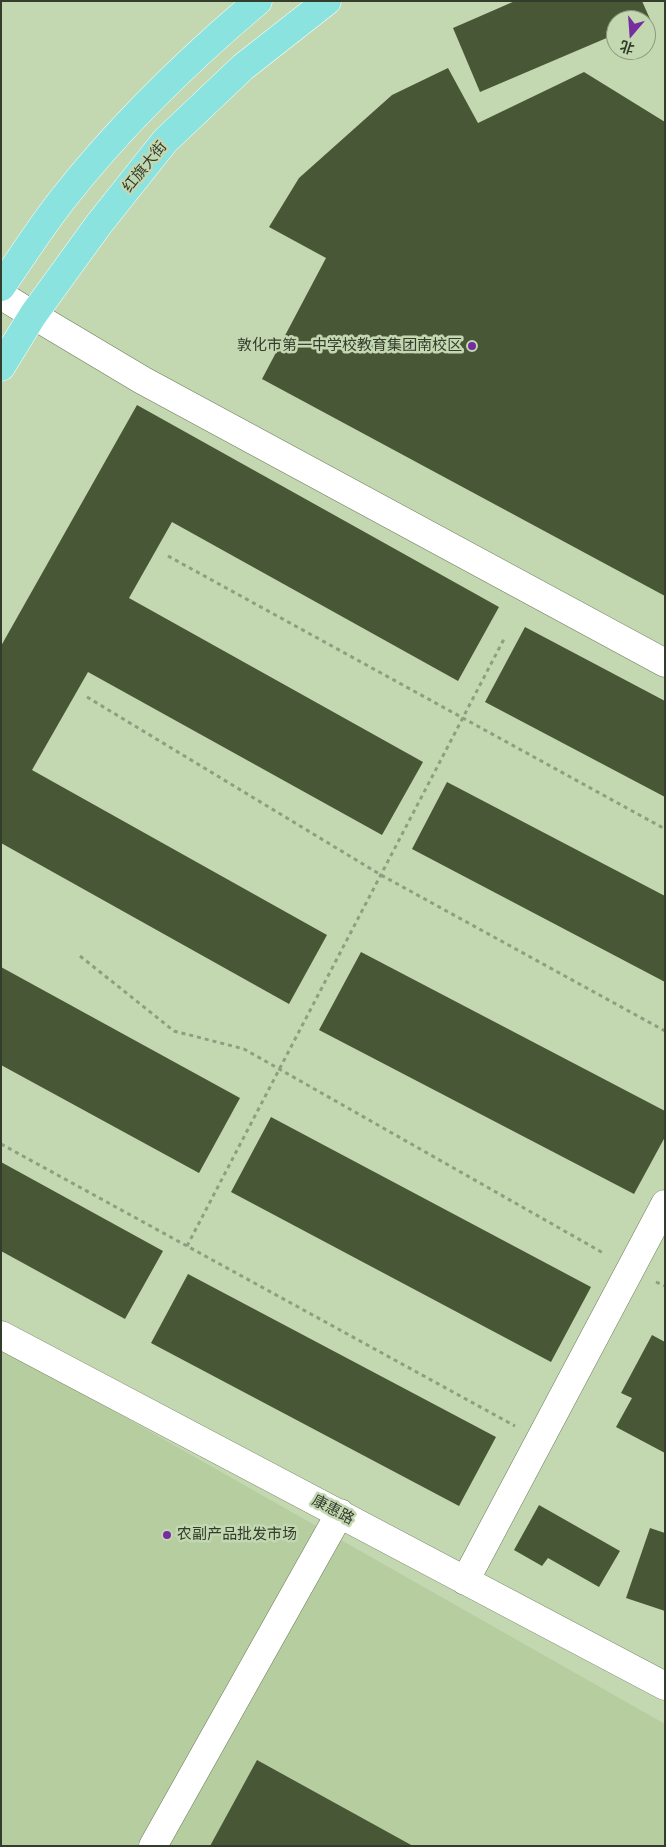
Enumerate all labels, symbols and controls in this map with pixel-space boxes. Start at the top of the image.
north arrow [606,10,656,60]
text: 北 [617,37,636,60]
street label: 红旗大街 [119,138,171,196]
place label: 敦化市第一中学校教育集团南校区 [237,337,462,355]
marker: 敦化市第一中学校教育集团南校区 [466,340,478,352]
street label: 康惠路 [309,1491,357,1529]
place label: 农副产品批发市场 [177,1526,297,1544]
marker: 农副产品批发市场 [161,1529,173,1541]

